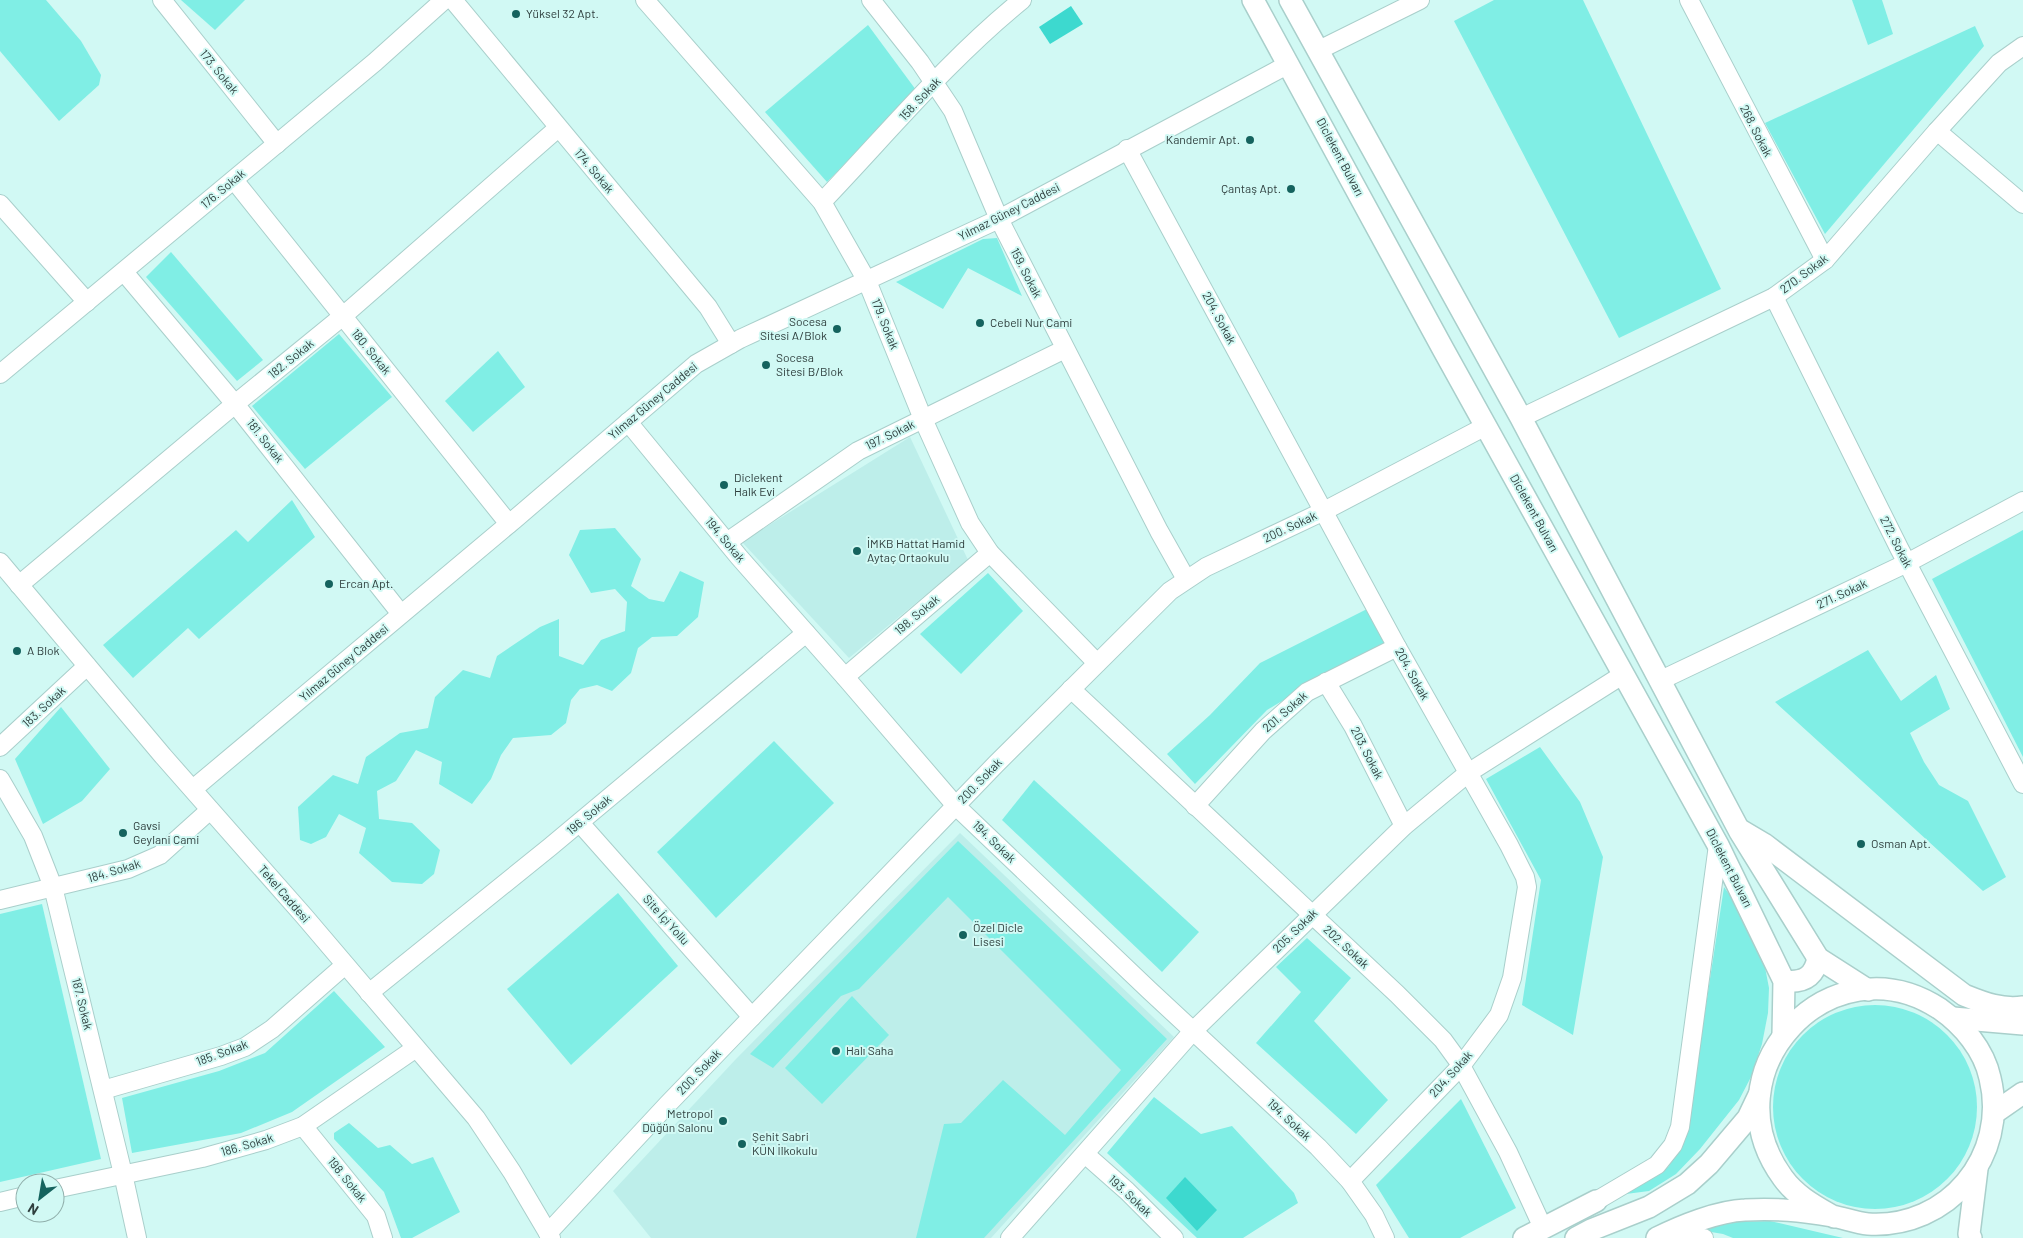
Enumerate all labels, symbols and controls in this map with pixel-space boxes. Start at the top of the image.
place label: Yüksel 32 Apt. [526,6,599,20]
marker: Yüksel 32 Apt. [510,8,522,20]
street label: 173. Sokak [198,46,242,97]
street label: 158. Sokak [896,74,943,123]
street label: 268. Sokak [1738,102,1776,159]
street label: Diclekent Bulvarı [1314,115,1367,198]
place label: Kandemir Apt. [1166,132,1240,146]
marker: Kandemir Apt. [1244,134,1256,146]
street label: 174. Sokak [572,145,617,195]
street label: 176. Sokak [197,166,247,211]
street label: Yılmaz Güney Caddesi [956,179,1062,243]
place label: Çantaş Apt. [1221,181,1281,195]
marker: Çantaş Apt. [1285,183,1297,195]
street label: 159. Sokak [1008,245,1045,300]
street label: 270. Sokak [1777,251,1830,296]
street label: 204. Sokak [1200,289,1239,346]
street label: 179. Sokak [869,296,902,351]
place label: Socesa Sitesi A/Blok [760,314,827,342]
place label: Cebeli Nur Cami [990,315,1072,329]
marker: Cebeli Nur Cami [974,317,986,329]
marker: Socesa Sitesi A/Blok [831,323,843,335]
street label: 180. Sokak [349,326,394,377]
street label: 182. Sokak [265,336,316,381]
place label: Socesa Sitesi B/Blok [776,350,843,378]
street label: Yılmaz Güney Caddesi [605,359,700,442]
marker: Socesa Sitesi B/Blok [760,359,772,371]
street label: 181. Sokak [244,416,287,465]
street label: 197. Sokak [863,416,916,452]
place label: Diclekent Halk Evi [734,470,783,498]
street label: Diclekent Bulvarı [1508,471,1562,554]
marker: Diclekent Halk Evi [718,479,730,491]
street label: 200. Sokak [1261,508,1319,545]
street label: 272. Sokak [1878,513,1916,570]
street label: 194. Sokak [703,514,749,565]
place label: İMKB Hattat Hamid Aytaç Ortaokulu [867,536,965,564]
marker: İMKB Hattat Hamid Aytaç Ortaokulu [851,545,863,557]
street label: 271. Sokak [1814,575,1869,611]
place label: Ercan Apt. [339,576,393,590]
marker: Ercan Apt. [323,578,335,590]
street label: 198. Sokak [891,592,942,637]
street label: Yılmaz Güney Caddesi [296,621,391,704]
place label: A Blok [27,643,60,657]
marker: A Blok [11,645,23,657]
street label: 204. Sokak [1393,645,1433,702]
street label: 183. Sokak [19,683,68,730]
street label: 201. Sokak [1259,688,1309,734]
street label: 203. Sokak [1349,724,1387,781]
street label: 200. Sokak [954,755,1004,806]
street label: 196. Sokak [563,792,614,837]
street label: 194. Sokak [970,817,1019,865]
place label: Gavsi Geylani Cami [133,818,199,846]
street label: Diclekent Bulvarı [1704,826,1756,909]
marker: Gavsi Geylani Cami [117,827,129,839]
place label: Osman Apt. [1871,836,1931,850]
marker: Osman Apt. [1855,838,1867,850]
street label: 184. Sokak [86,855,142,885]
street label: Tekel Caddesi [256,862,313,925]
street label: Site İçi Yollu [641,891,693,947]
street label: 205. Sokak [1269,906,1320,955]
place label: Özel Dicle Lisesi [973,920,1023,948]
street label: 202. Sokak [1321,922,1372,971]
marker: Özel Dicle Lisesi [957,929,969,941]
street label: 187. Sokak [70,976,96,1031]
street label: 185. Sokak [194,1036,249,1068]
place label: Halı Saha [846,1043,893,1057]
marker: Halı Saha [830,1045,842,1057]
street label: 200. Sokak [673,1046,723,1097]
street label: 204. Sokak [1426,1047,1475,1099]
street label: 194. Sokak [1265,1096,1314,1143]
place label: Metropol Düğün Salonu [642,1106,713,1134]
marker: Metropol Düğün Salonu [717,1115,729,1127]
place label: Şehit Sabri KÜN İlkokulu [752,1129,817,1157]
street label: 186. Sokak [219,1130,275,1158]
marker: Şehit Sabri KÜN İlkokulu [736,1138,748,1150]
street label: 198. Sokak [325,1154,370,1205]
street label: 193. Sokak [1106,1172,1155,1219]
north arrow [15,1173,65,1223]
text: N [25,1200,41,1219]

